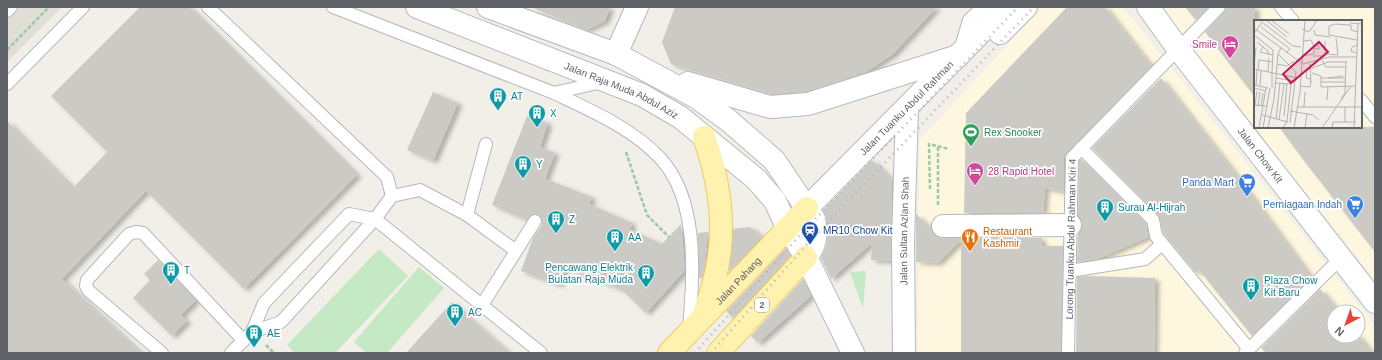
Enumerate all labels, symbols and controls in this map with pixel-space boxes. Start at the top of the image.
inset map [1254,20,1362,128]
hotel icon: Smile [1220,34,1240,59]
place label: Smile [1192,39,1217,50]
street label: Jalan Tuanku Abdul Rahman [857,58,955,157]
street label: Jalan Raja Muda Abdul Aziz [563,60,681,121]
building icon: AT [488,86,508,111]
place label: AT [511,91,523,102]
building icon: X [527,103,547,128]
place label: X [550,108,557,119]
sports icon: Rex Snooker [961,122,981,147]
street label: Jalan Chow Kit [1236,125,1286,185]
place label: Rex Snooker [984,127,1042,138]
building icon: Y [513,154,533,179]
street label: Lorong Tuanku Abdul Rahman Kiri 4 [1063,158,1077,320]
place label: Y [536,159,543,170]
hotel icon: 28 Rapid Hotel [965,161,985,186]
place label: 28 Rapid Hotel [988,166,1054,177]
supermarket icon: Panda Mart [1237,172,1257,197]
street label: Jalan Sultan Azlan Shah [897,177,910,285]
place label: Panda Mart [1182,177,1234,188]
supermarket icon: Perniagaan Indah [1345,194,1365,219]
building icon: Surau Al-Hijrah [1095,197,1115,222]
place label: Perniagaan Indah [1263,199,1342,210]
place label: Surau Al-Hijrah [1118,202,1185,213]
building icon: Z [546,209,566,234]
place label: Z [569,214,575,225]
station icon: MR10 Chow Kit [800,220,820,245]
place label: MR10 Chow Kit [823,225,893,236]
place label: Restaurant Kashmir [983,226,1032,249]
building icon: AA [605,227,625,252]
restaurant icon: Restaurant Kashmir [960,227,980,252]
place label: AA [628,232,642,243]
street label: Jalan Pahang [713,255,763,307]
building icon: T [161,260,181,285]
place label: Pencawang Elektrik Bulatan Raja Muda [545,262,634,285]
building icon: Pencawang Elektrik Bulatan Raja Muda [636,263,656,288]
place label: T [184,265,190,276]
place label: Plaza Chow Kit Baru [1264,275,1318,298]
building icon: Plaza Chow Kit Baru [1241,276,1261,301]
road number: 2 [755,298,769,312]
building icon: AC [445,302,465,327]
north arrow [1326,304,1366,344]
place label: AC [468,307,482,318]
building icon: AE [244,323,264,348]
text: N [1332,324,1346,339]
place label: AE [267,328,281,339]

